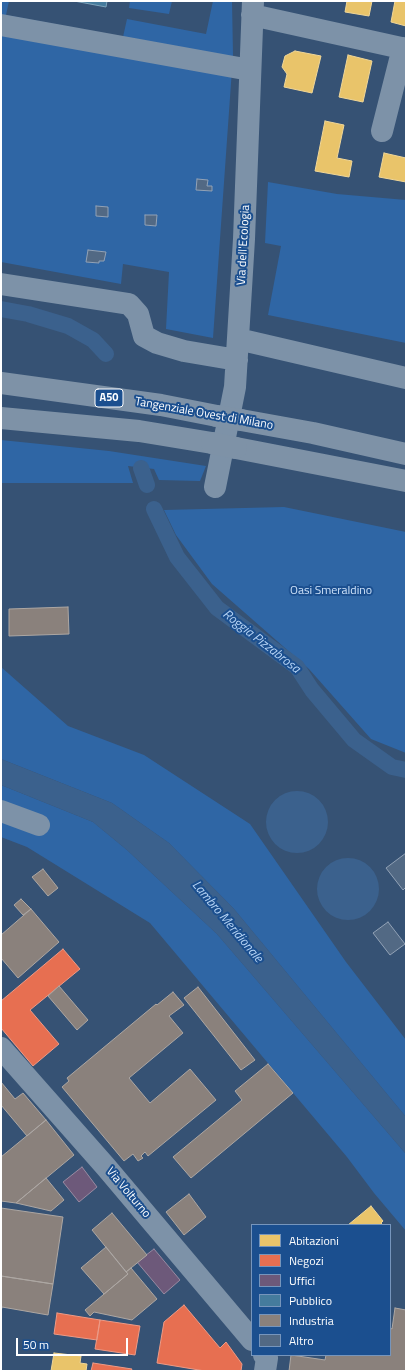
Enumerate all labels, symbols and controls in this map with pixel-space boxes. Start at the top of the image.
street label: Via dell'Ecologia [235,204,253,286]
road number: A50 [95,389,123,407]
street label: Tangenziale Ovest di Milano [134,395,274,433]
park label: Oasi Smeraldino [290,584,372,598]
water label: Roggia Pizzabrosa [219,607,303,677]
water label: Lambro Meridionale [188,878,266,966]
street label: Via Volturno [103,1165,153,1221]
legend [251,1224,391,1356]
text: Abitazioni [289,1231,339,1250]
text: Negozi [289,1251,324,1270]
text: Uffici [289,1271,315,1290]
text: Pubblico [289,1291,332,1310]
text: Industria [289,1311,334,1330]
scale bar [18,1330,130,1356]
text: Altro [289,1331,314,1350]
text: 50 m [23,1335,49,1354]

